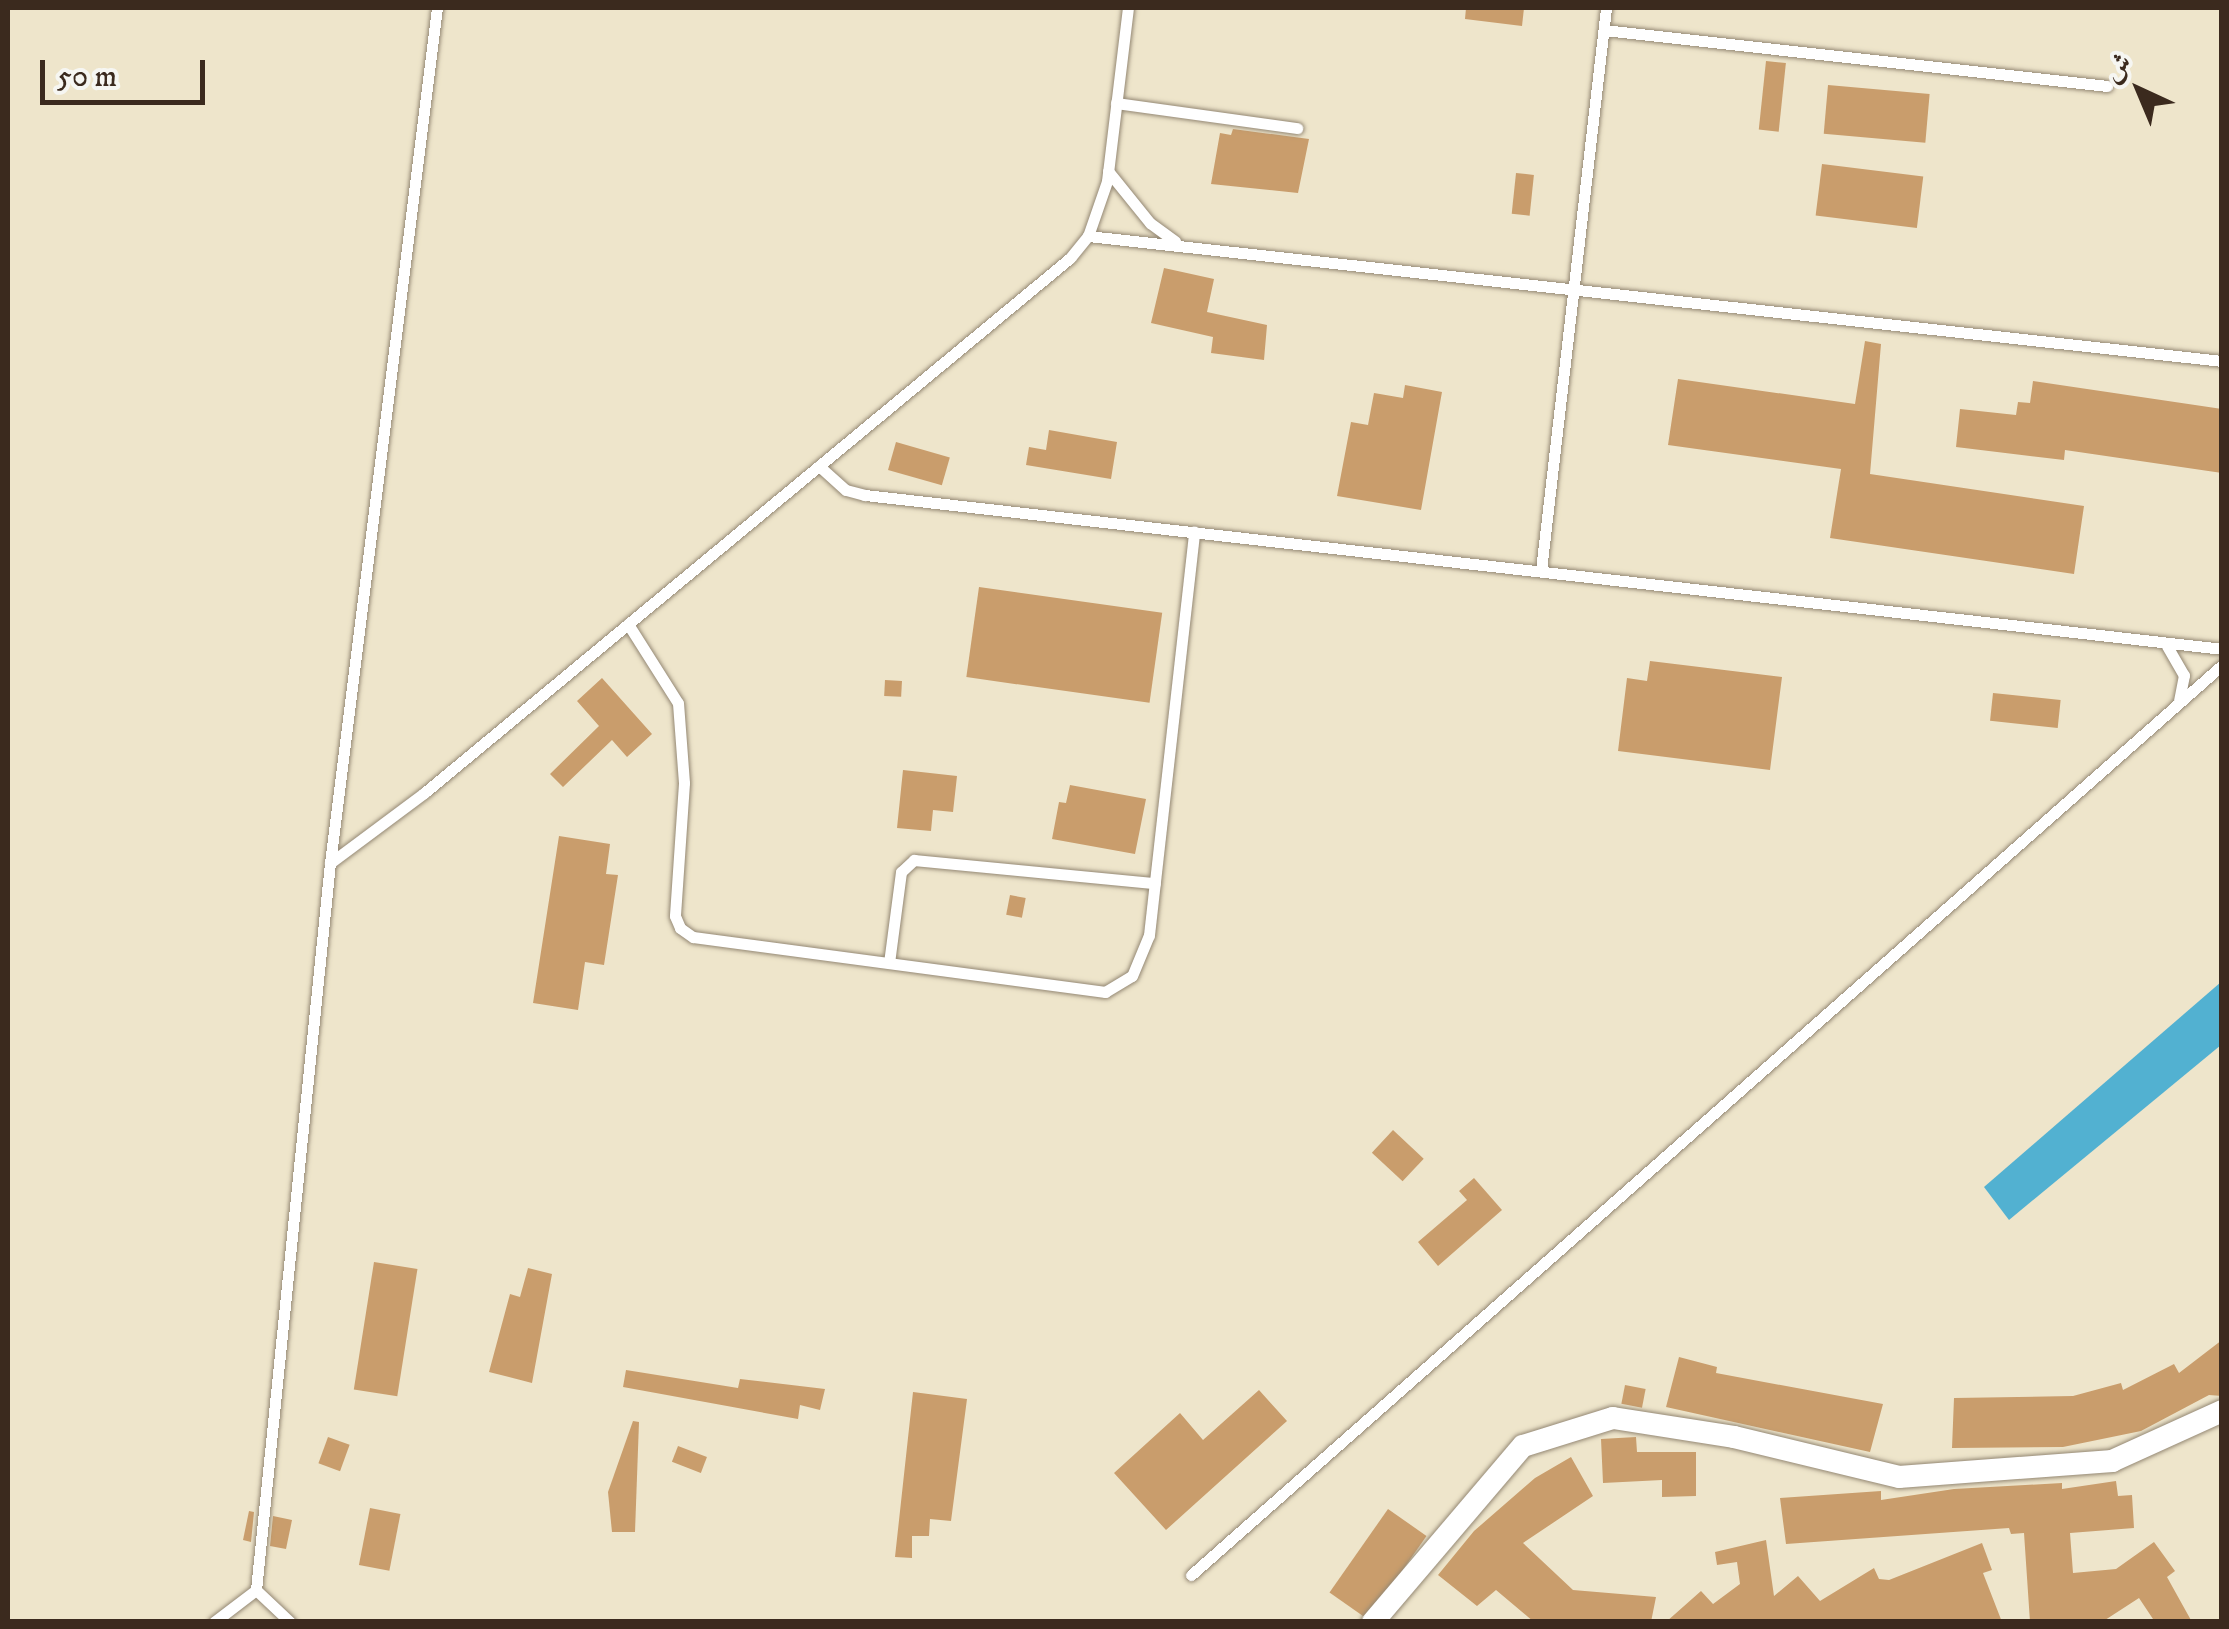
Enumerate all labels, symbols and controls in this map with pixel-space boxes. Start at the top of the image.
scale bar [45,40,210,102]
north arrow [2089,40,2189,140]
text: ش [2096,46,2140,90]
text: 50 m [57,59,117,96]

